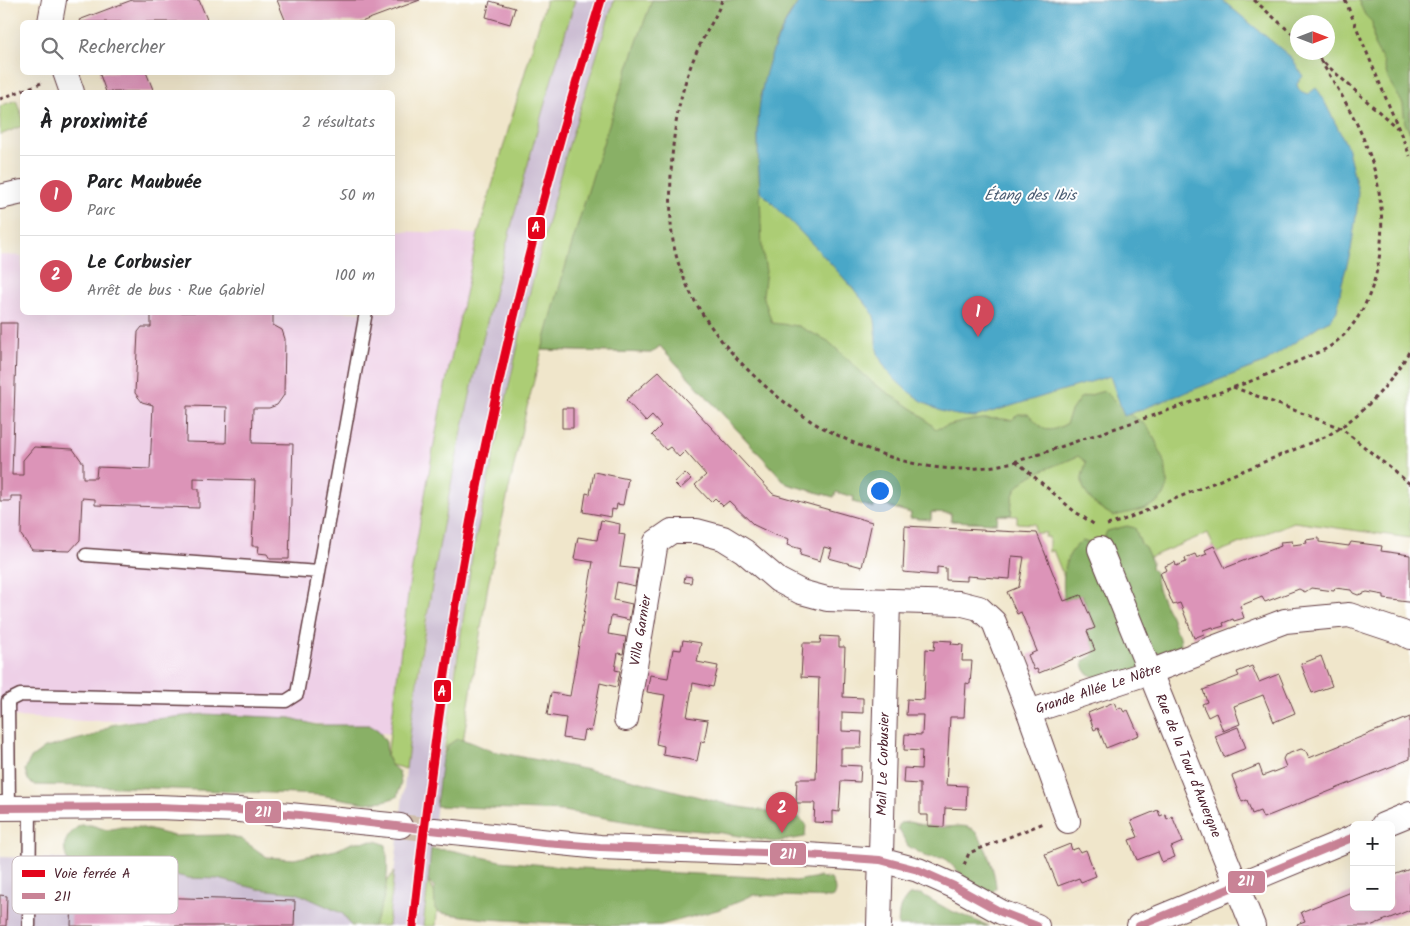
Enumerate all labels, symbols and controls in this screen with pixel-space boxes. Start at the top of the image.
north arrow [1290,15,1335,60]
search box [20,20,395,75]
text: Rechercher [78,33,165,63]
icon: search [38,34,66,62]
text: À proximité [40,106,147,139]
text: 2 résultats [302,110,375,135]
text: Parc Maubuée [87,168,202,198]
text: 1 [54,183,58,208]
text: 50 m [339,183,375,208]
water label: Étang des Ibis [984,184,1078,208]
text: Parc [87,198,116,223]
line badge: A [527,216,546,240]
text: A [532,217,541,239]
text: Le Corbusier [87,248,191,278]
text: 2 [51,263,61,288]
text: 100 m [335,263,375,288]
text: Arrêt de bus · Rue Gabriel [87,278,265,303]
pin: 1 [962,296,994,337]
your location [867,478,893,504]
street label: Villa Garnier [624,592,658,667]
street label: Grande Allée Le Nôtre [1033,657,1165,720]
line badge: A [433,679,452,703]
text: A [438,681,447,703]
street label: Rue de la Tour d'Auvergne [1149,690,1227,842]
street label: Mail Le Corbusier [871,711,896,816]
pin: 2 [766,792,798,833]
line badge: 211 [244,800,282,824]
text: 211 [255,802,272,824]
map controls [1350,821,1395,911]
button: + [1350,821,1395,866]
line badge: 211 [769,842,807,866]
text: 211 [780,844,797,866]
legend [12,856,178,914]
text: Voie ferrée A [54,863,130,885]
button: − [1350,866,1395,911]
line badge: 211 [1227,870,1266,894]
text: 211 [1238,871,1255,893]
text: 211 [54,886,71,908]

